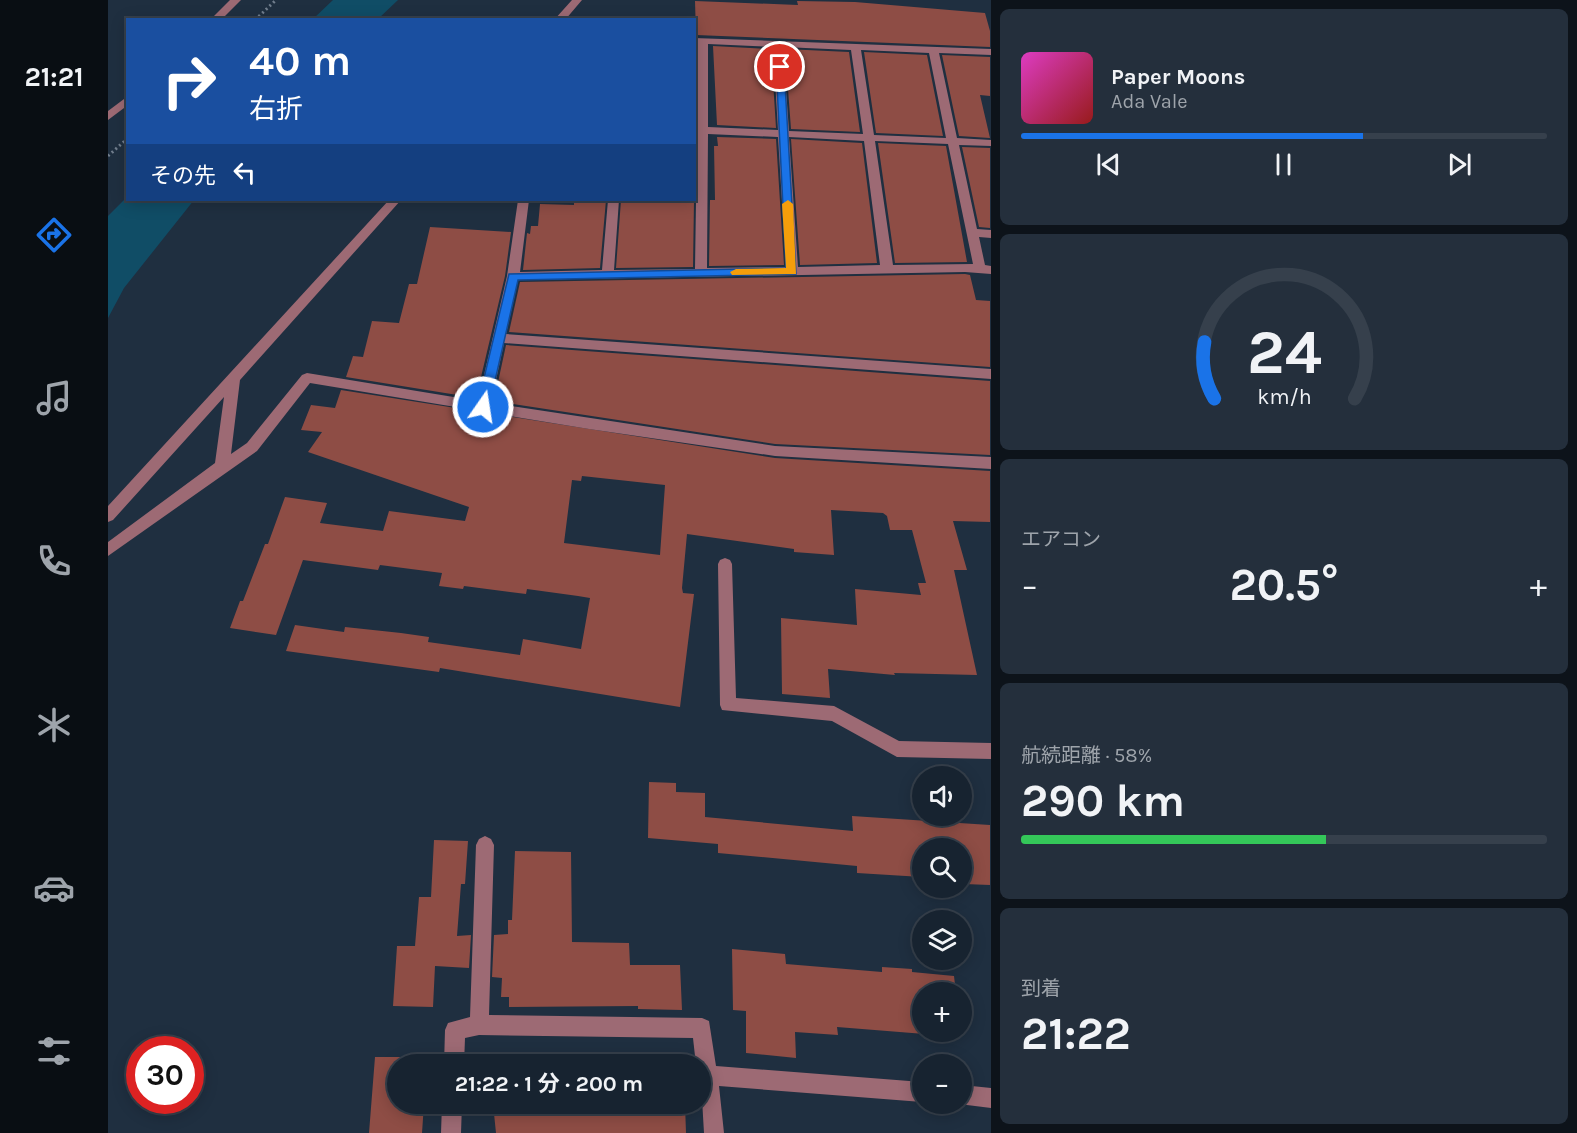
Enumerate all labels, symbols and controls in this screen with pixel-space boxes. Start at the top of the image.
text: 40 m [249,36,351,86]
pin [754,41,805,92]
icon: right [150,42,228,120]
icon: arrive [763,50,796,83]
text: 21:21 [24,61,84,93]
text: Paper Moons [1111,64,1245,90]
text: Ada Vale [1111,90,1188,113]
text: 右折 [249,93,303,125]
icon: previous [1092,148,1125,181]
icon: pause [1267,148,1300,181]
icon: next [1443,148,1476,181]
icon: left [228,156,261,189]
text: その先 [150,163,216,189]
icon: directions [33,214,75,256]
text: 24 [1247,316,1321,389]
position arrow [451,375,515,439]
icon: music [33,377,75,419]
text: km/h [1257,384,1311,409]
text: エアコン [1021,528,1101,551]
icon: phone [33,540,75,582]
text: 20.5° [1229,559,1339,611]
text: − [1021,566,1038,604]
text: + [1530,566,1547,604]
icon: climate [33,704,75,746]
text: 航続距離 · 58% [1021,744,1152,767]
map controls [912,766,972,1114]
button: sound [912,766,972,826]
text: 290 km [1021,775,1185,827]
button: search [912,838,972,898]
icon: car [33,867,75,909]
button: layers [912,910,972,970]
text: 到着 [1021,977,1061,1000]
button: + [912,982,972,1042]
text: 21:22 [1021,1008,1131,1060]
icon: filters [33,1030,75,1072]
speed limit sign: 30 [126,1036,204,1114]
button: − [912,1054,972,1114]
text: 21:22 · 1 分 · 200 m [455,1071,643,1097]

